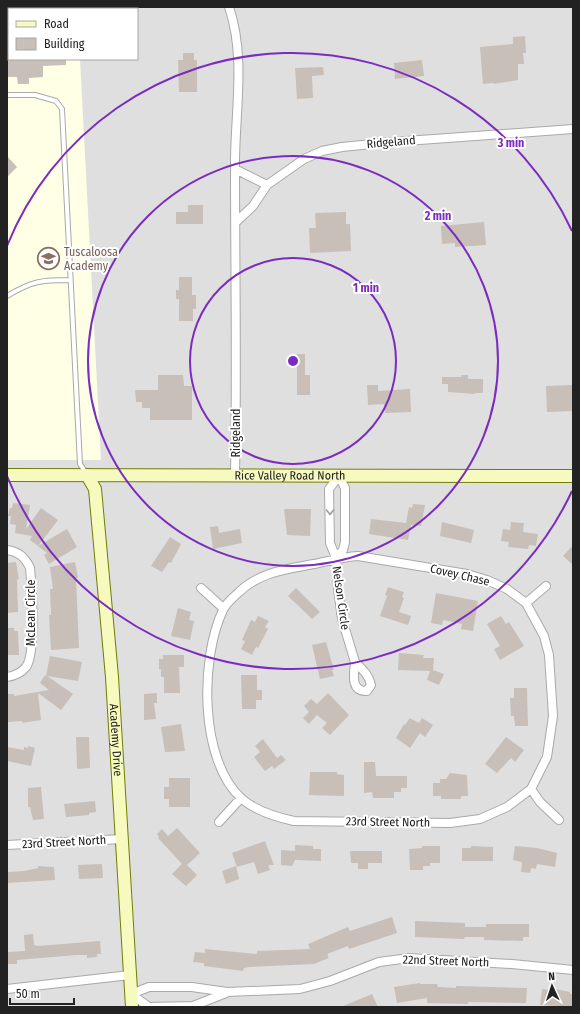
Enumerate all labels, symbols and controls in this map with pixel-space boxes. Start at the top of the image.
legend [8,8,138,60]
text: Road [44,17,69,31]
text: Building [44,37,85,51]
street label: Ridgeland [366,133,416,151]
text: 3 min [497,136,524,150]
text: 2 min [424,209,451,223]
place label: Tuscaloosa Academy [64,245,118,273]
school or university icon: Tuscaloosa Academy [36,246,62,272]
text: 1 min [353,281,379,295]
centre of rings [286,354,300,368]
street label: Ridgeland [229,408,243,458]
street label: Rice Valley Road North [235,468,345,483]
one-way arrow [326,509,334,515]
street label: Covey Chase [429,561,491,589]
street label: Nelson Circle [330,565,352,631]
street label: McLean Circle [24,580,38,646]
street label: Academy Drive [107,703,125,777]
street label: 23rd Street North [346,814,430,830]
street label: 23rd Street North [22,833,106,851]
street label: 22nd Street North [403,952,489,970]
north arrow [532,966,572,1006]
text: N [548,970,555,983]
scale bar [10,980,74,1006]
text: 50 m [16,987,40,1001]

